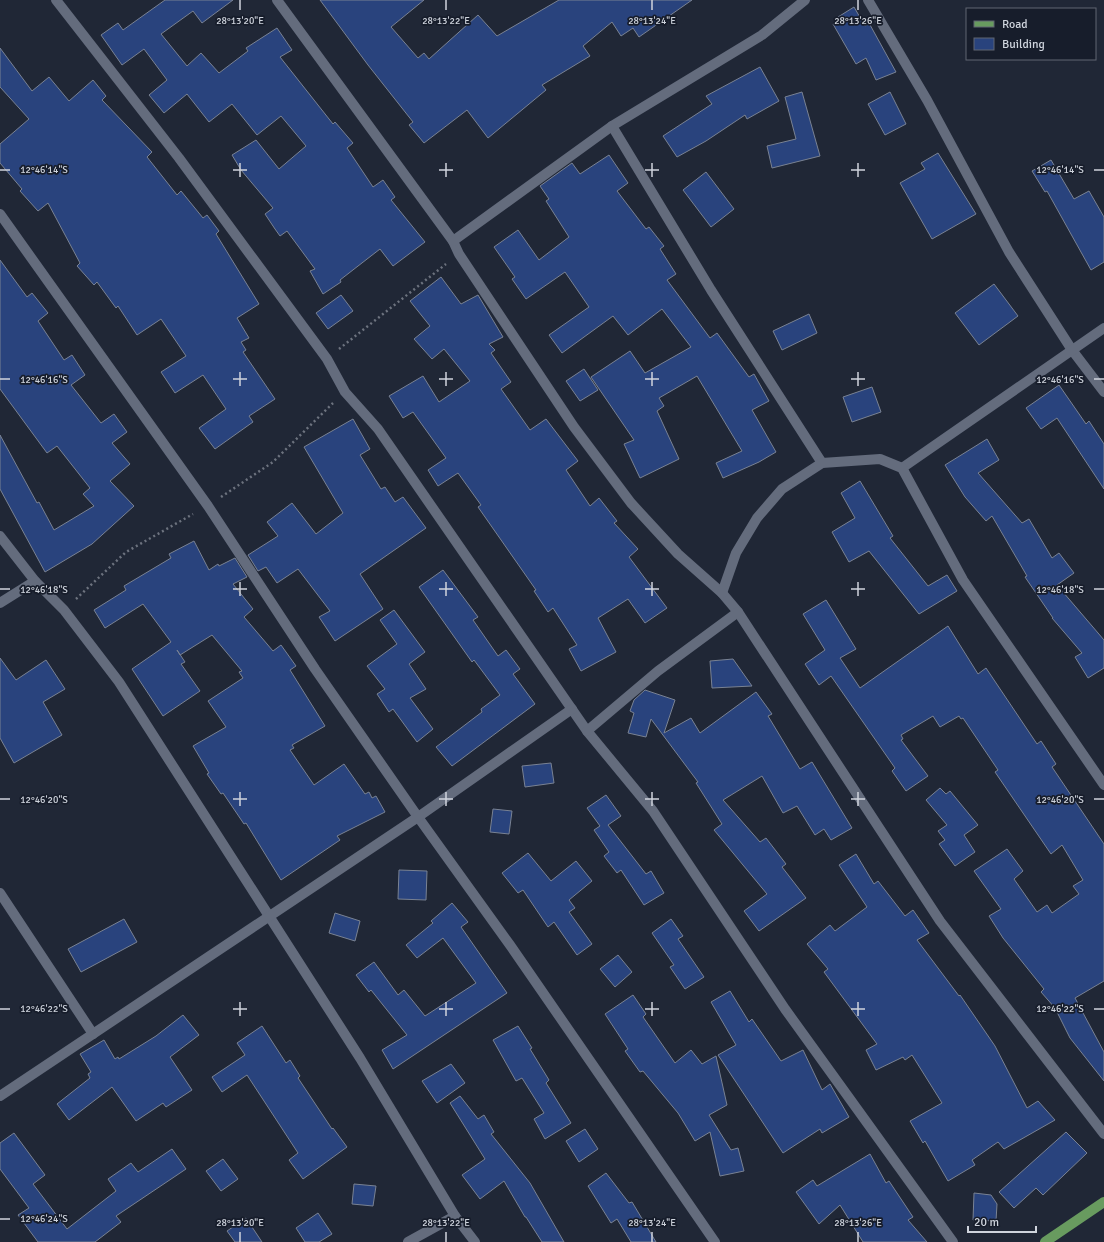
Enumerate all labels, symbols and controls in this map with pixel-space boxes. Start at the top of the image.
legend [966,8,1096,60]
text: 28°13'20"E [216,15,264,27]
text: 28°13'22"E [422,15,470,27]
text: 28°13'24"E [628,15,676,27]
text: 28°13'26"E [834,15,882,27]
text: Road [1002,17,1028,32]
text: Building [1002,37,1045,52]
text: 12°46'14"S [20,164,68,176]
text: 12°46'14"S [1036,164,1084,176]
text: 12°46'16"S [20,374,68,386]
text: 12°46'16"S [1036,374,1084,386]
text: 12°46'18"S [20,584,68,596]
text: 12°46'18"S [1036,584,1084,596]
text: 12°46'20"S [20,794,68,806]
text: 12°46'20"S [1036,794,1084,806]
text: 12°46'22"S [20,1003,68,1015]
text: 12°46'22"S [1036,1003,1084,1015]
scale bar [968,1208,1036,1234]
text: 12°46'24"S [20,1213,68,1225]
text: 20 m [974,1215,999,1230]
text: 28°13'20"E [216,1217,264,1229]
text: 28°13'22"E [422,1217,470,1229]
text: 28°13'24"E [628,1217,676,1229]
text: 28°13'26"E [834,1217,882,1229]

